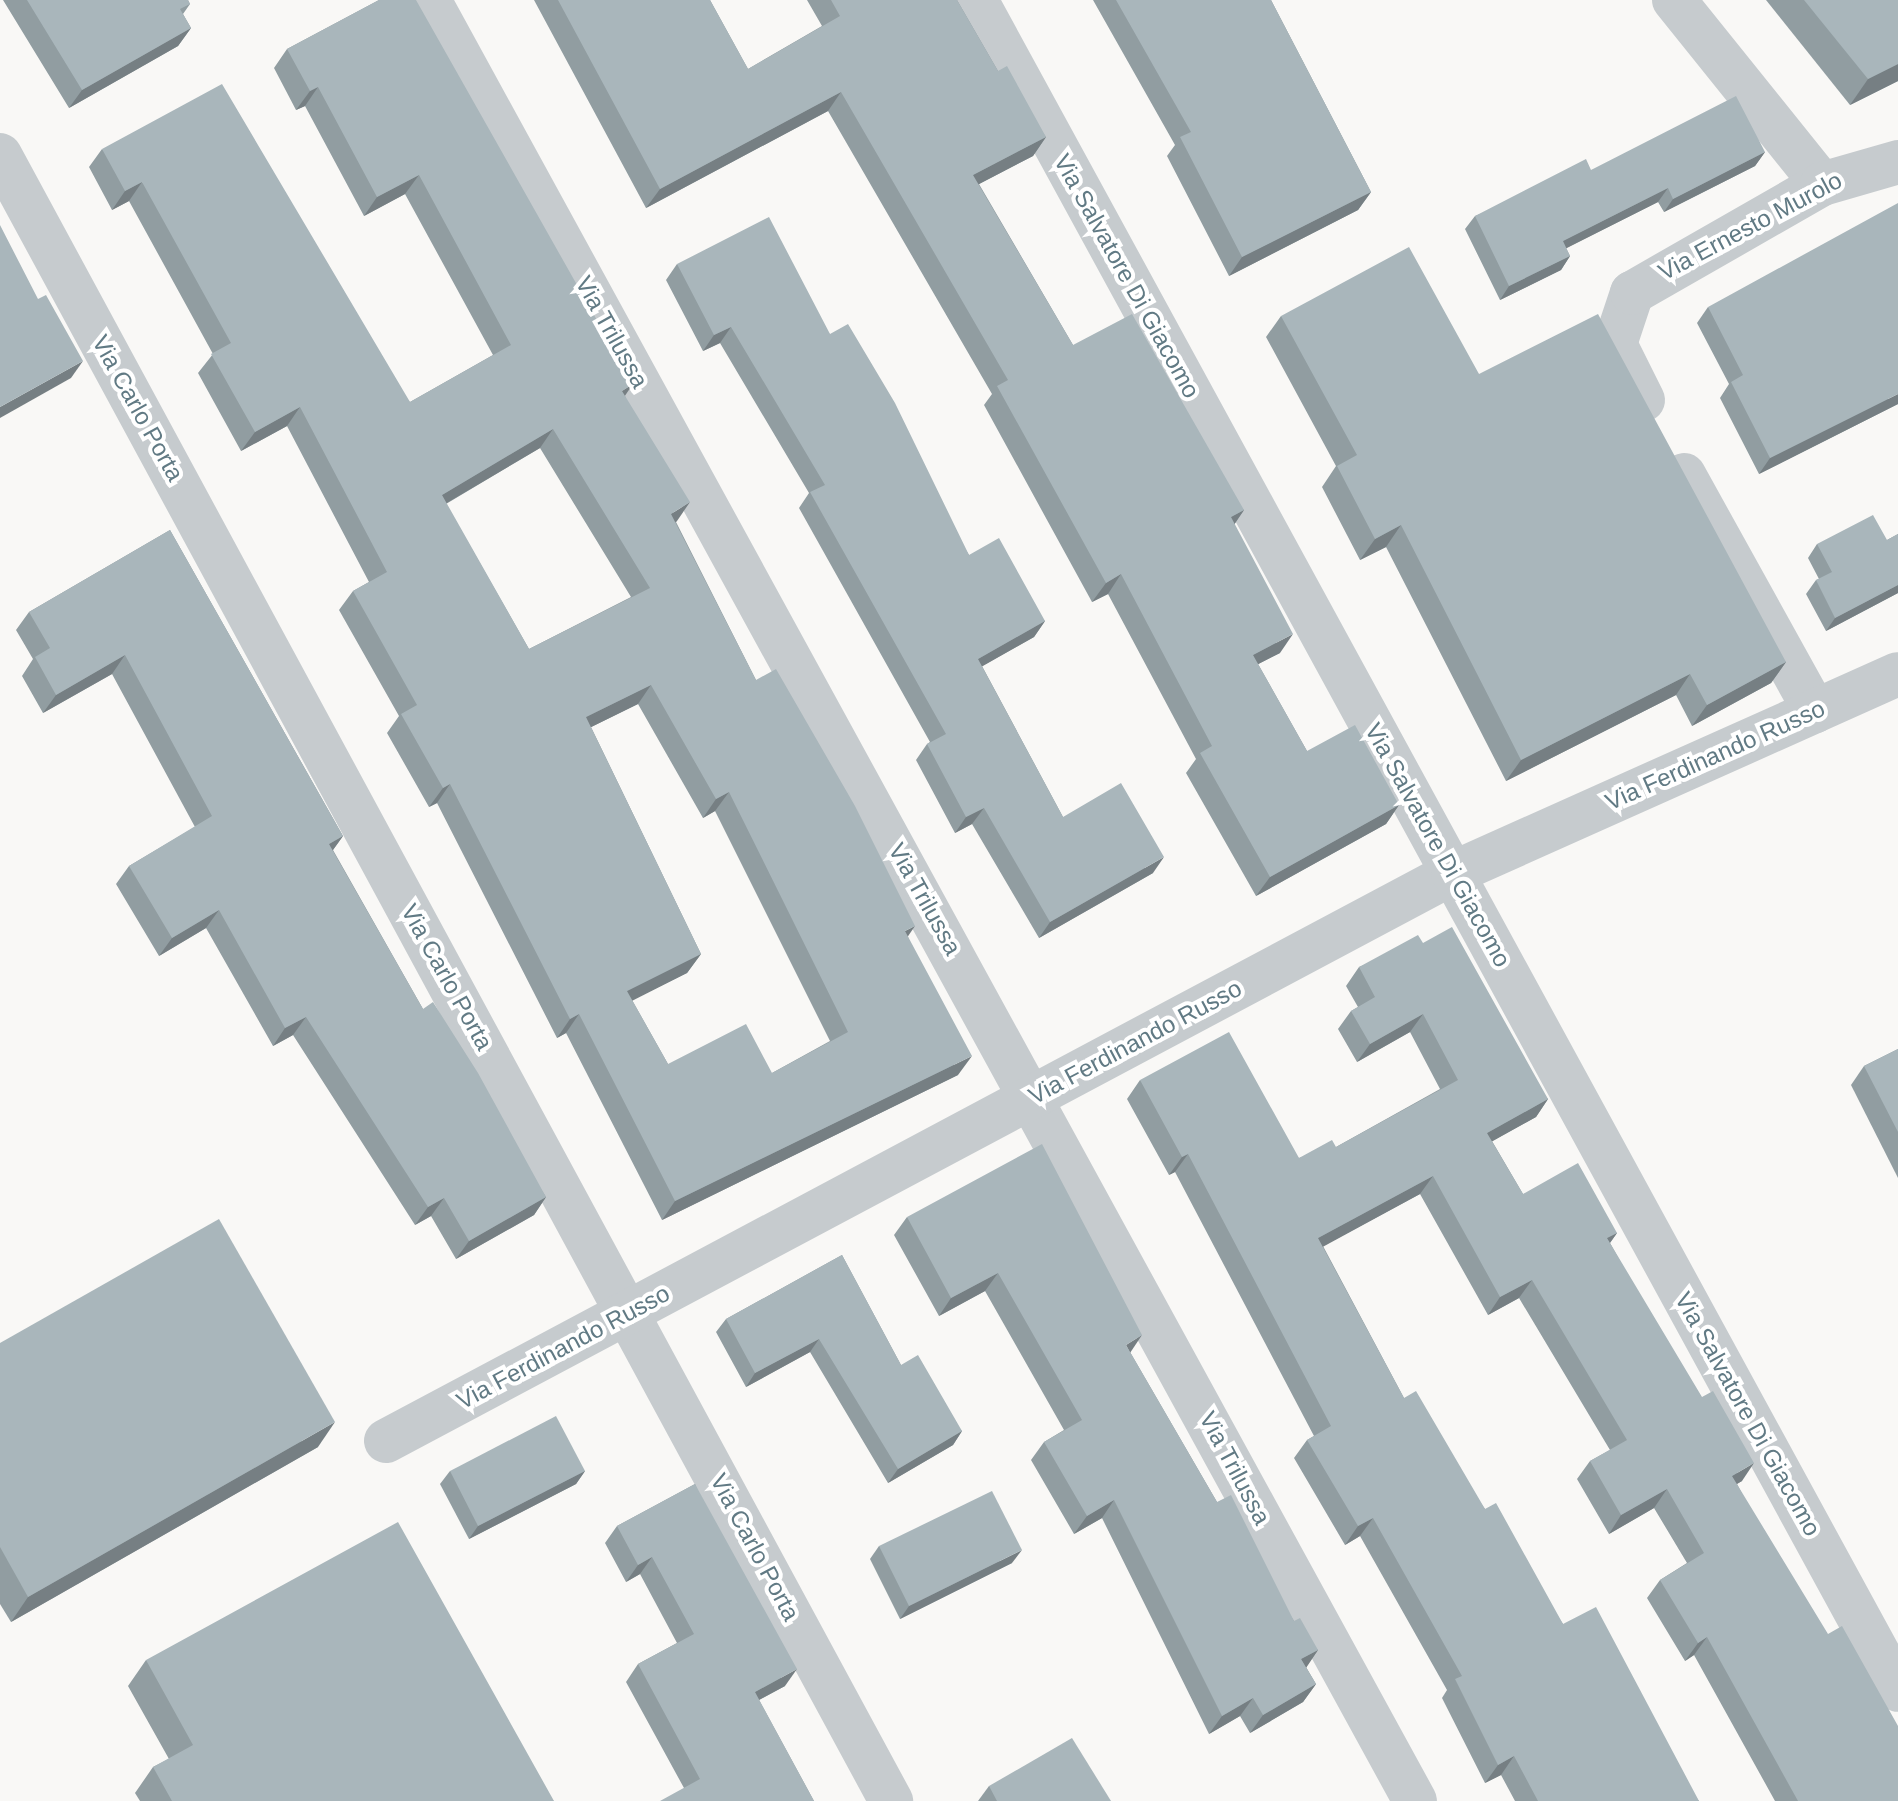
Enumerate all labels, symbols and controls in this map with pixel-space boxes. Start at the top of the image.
street label: Via Salvatore Di Giacomo [1048,149,1206,403]
street label: Via Ernesto Murolo [1653,165,1847,287]
street label: Via Trilussa [569,271,655,393]
street label: Via Carlo Porta [86,330,190,486]
street label: Via Ferdinando Russo [1601,694,1829,816]
street label: Via Salvatore Di Giacomo [1359,718,1517,972]
street label: Via Trilussa [882,838,968,960]
street label: Via Carlo Porta [395,899,499,1055]
street label: Via Ferdinando Russo [1024,974,1246,1110]
street label: Via Ferdinando Russo [452,1279,674,1415]
street label: Via Salvatore Di Giacomo [1669,1287,1827,1541]
street label: Via Trilussa [1193,1406,1277,1530]
street label: Via Carlo Porta [704,1469,806,1625]

